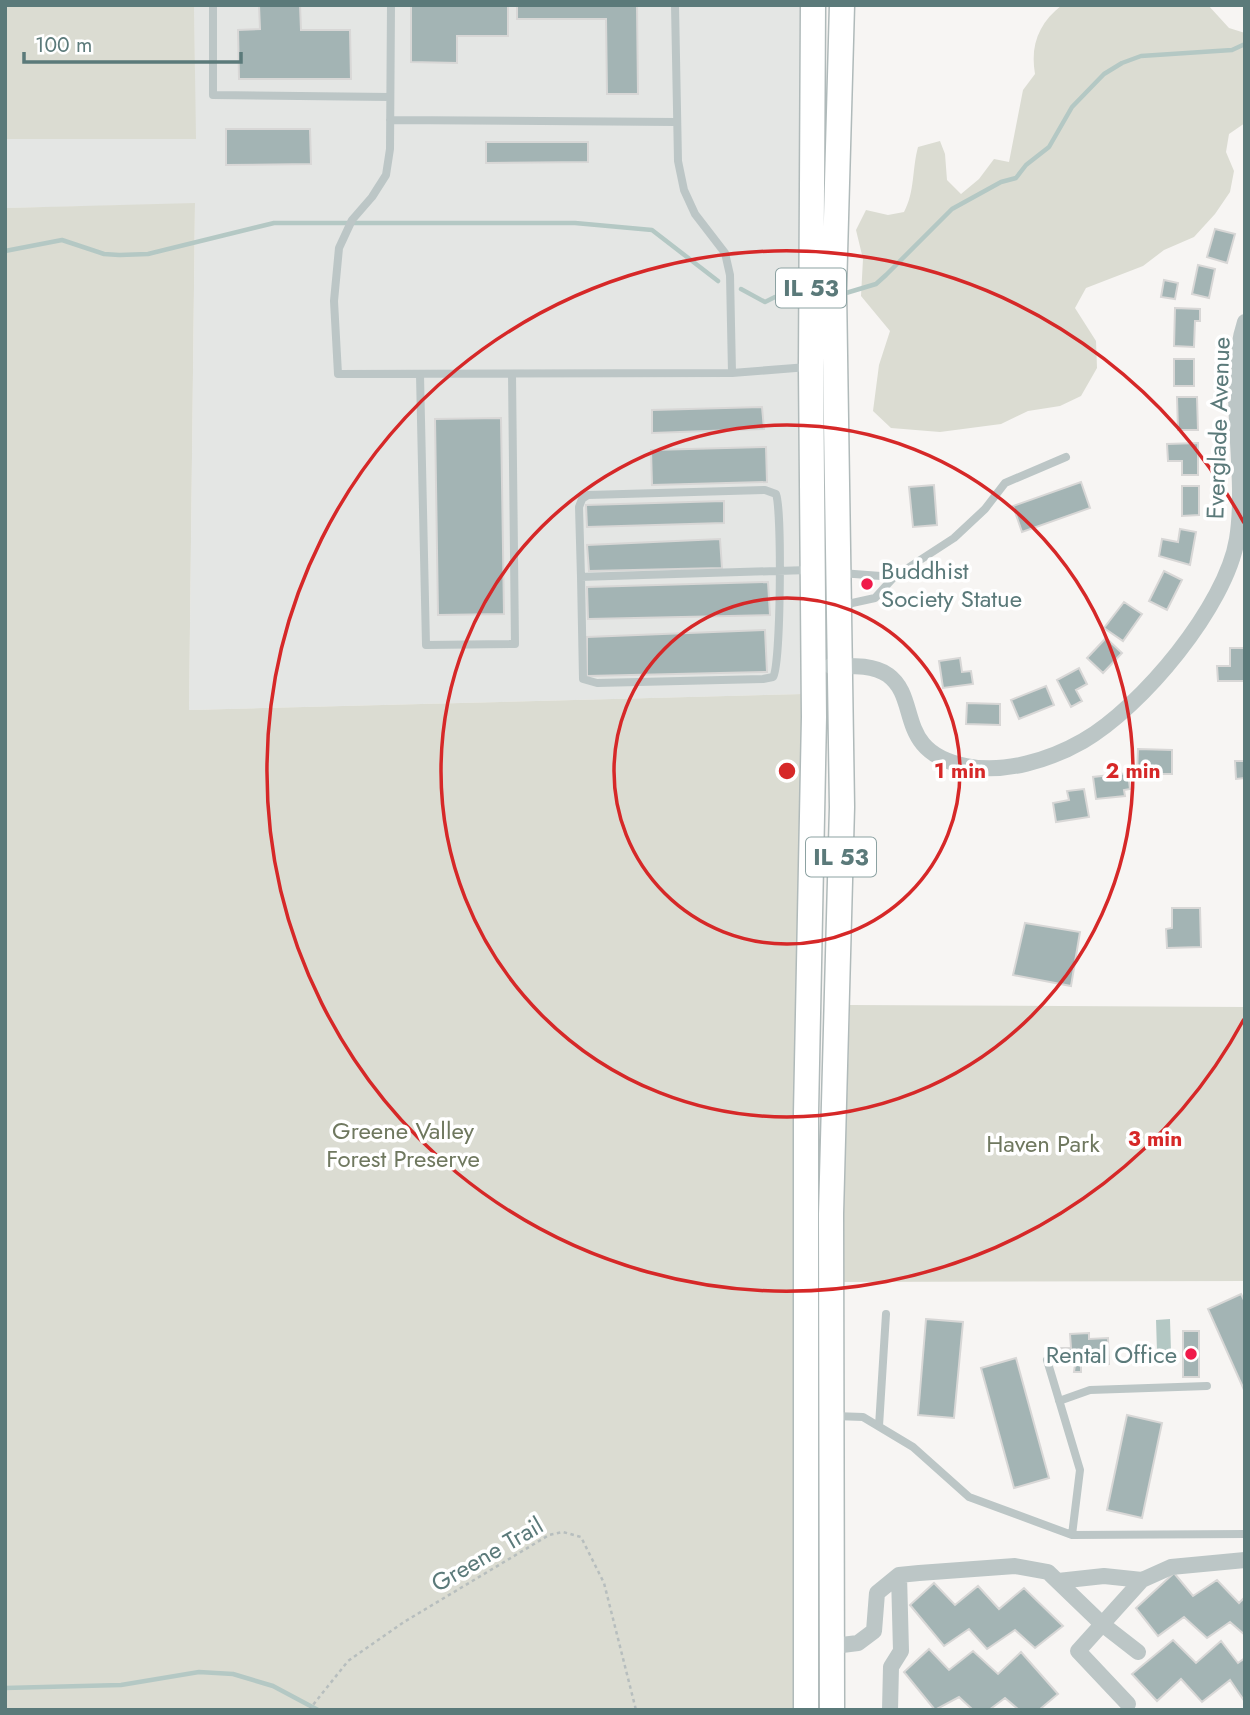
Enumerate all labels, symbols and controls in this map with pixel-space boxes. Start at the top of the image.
scale bar [24,21,242,65]
text: 100 m [35,30,92,60]
road number: IL 53 [776,268,846,308]
street label: Everglade Avenue [1197,336,1239,520]
place label: Buddhist Society Statue [881,553,1022,616]
marker: Buddhist Society Statue [859,576,875,592]
text: 1 min [934,756,986,786]
text: 2 min [1105,756,1161,786]
centre of rings [775,759,799,783]
road number: IL 53 [806,838,876,876]
park label: Greene Valley Forest Preserve [326,1113,480,1176]
text: 3 min [1128,1124,1182,1154]
park label: Haven Park [986,1126,1100,1161]
place label: Rental Office [1046,1337,1177,1372]
marker: Rental Office [1183,1346,1199,1362]
street label: Greene Trail [424,1508,550,1600]

